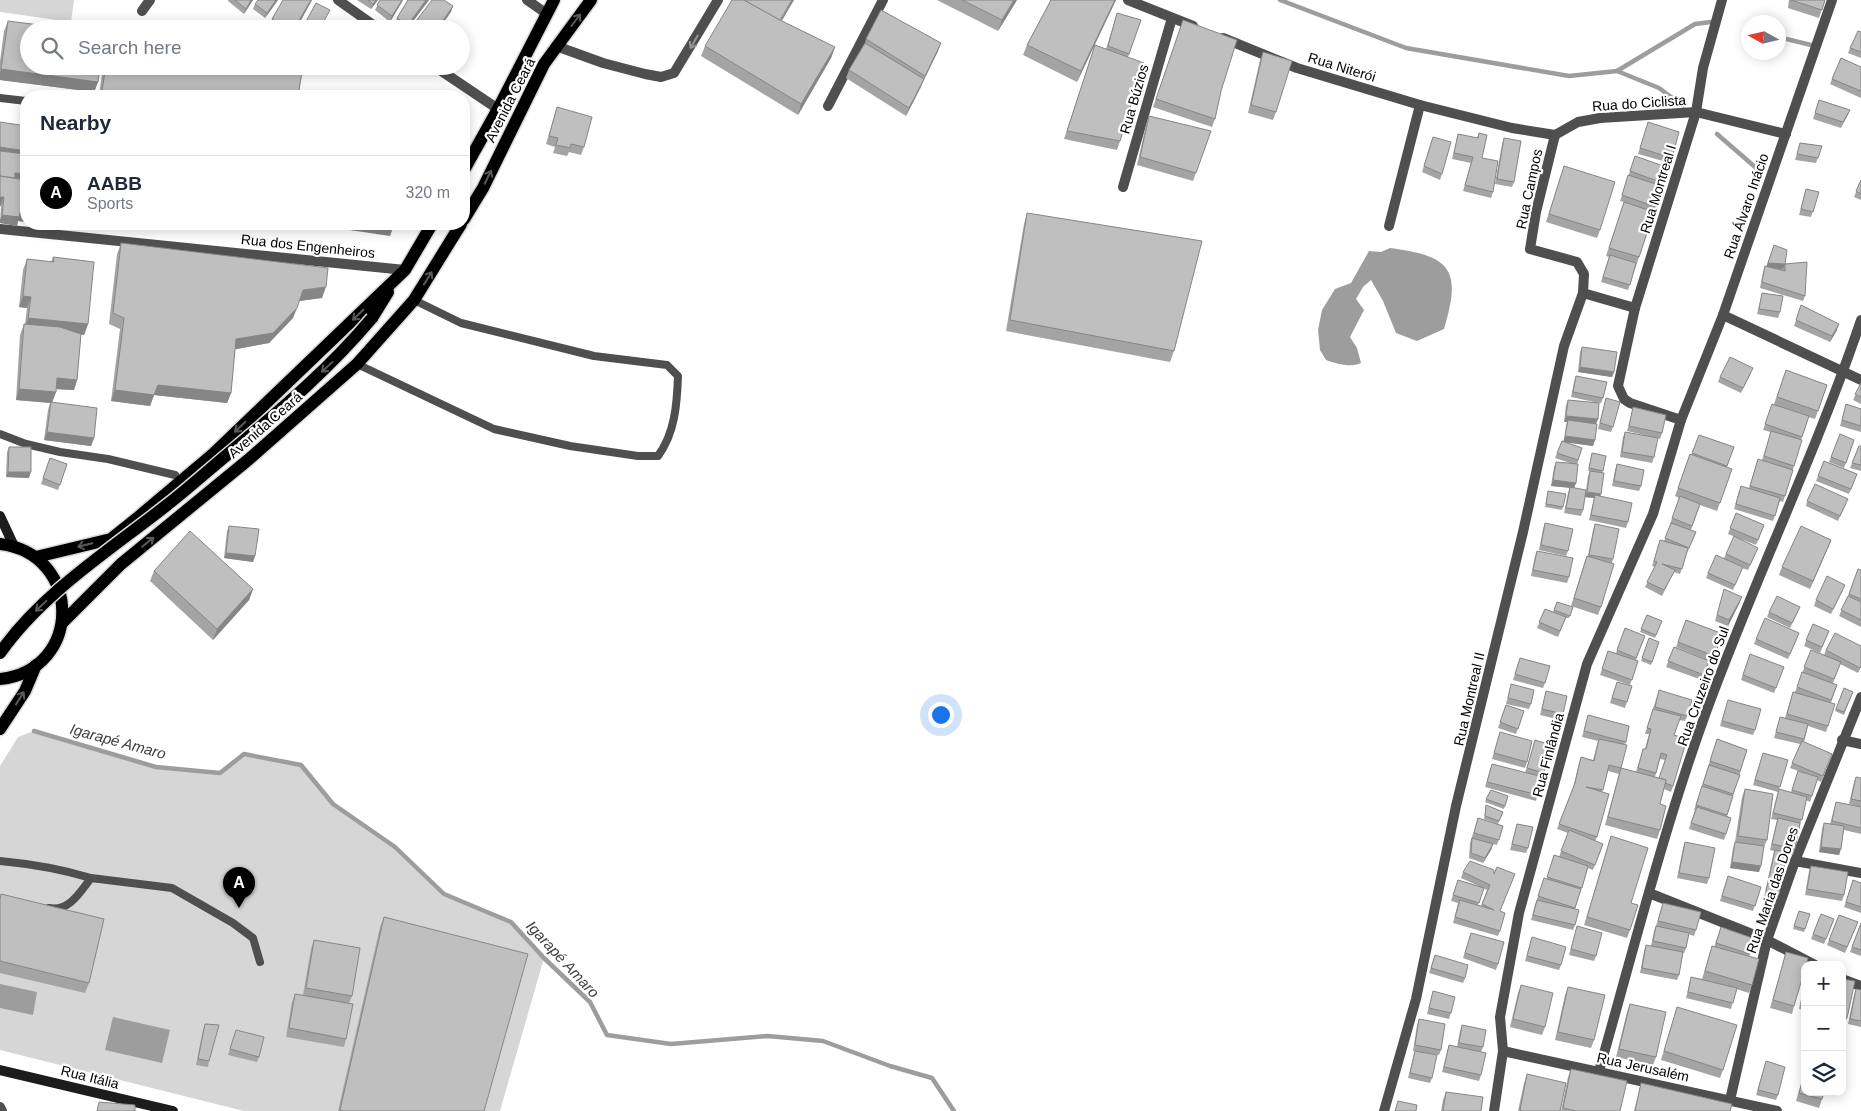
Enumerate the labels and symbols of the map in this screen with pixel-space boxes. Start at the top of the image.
one-way arrow [571,13,581,27]
north arrow [1741,15,1786,60]
one-way arrow [688,35,698,49]
street label: Rua Niterói [1306,49,1378,85]
street label: Avenida Ceará [482,55,538,145]
street label: Rua Búzios [1116,62,1152,136]
street label: Rua do Ciclista [1591,92,1687,114]
street label: Rua Montreal I [1637,143,1679,235]
street label: Rua Campos [1513,147,1545,231]
street label: Rua Álvaro Inácio [1720,151,1772,261]
one-way arrow [483,169,493,184]
street label: Rua dos Engenheiros [240,231,376,261]
one-way arrow [423,271,433,285]
one-way arrow [351,309,364,321]
one-way arrow [320,361,333,373]
street label: Avenida Ceará [225,389,305,461]
one-way arrow [234,421,247,433]
one-way arrow [141,536,154,547]
one-way arrow [78,541,94,550]
one-way arrow [35,600,48,612]
street label: Rua Cruzeiro do Sul [1674,624,1732,748]
street label: Rua Montreal II [1450,651,1488,747]
one-way arrow [15,692,25,706]
your location [928,702,954,728]
street label: Rua Finlândia [1529,711,1567,799]
water label: Igarapé Amaro [68,720,168,762]
street label: Rua Maria das Dores [1743,825,1801,955]
pin: A [223,867,255,908]
water label: Igarapé Amaro [523,917,603,1001]
street label: Rua Jerusalém [1595,1049,1691,1085]
street label: Rua Itália [59,1062,121,1092]

